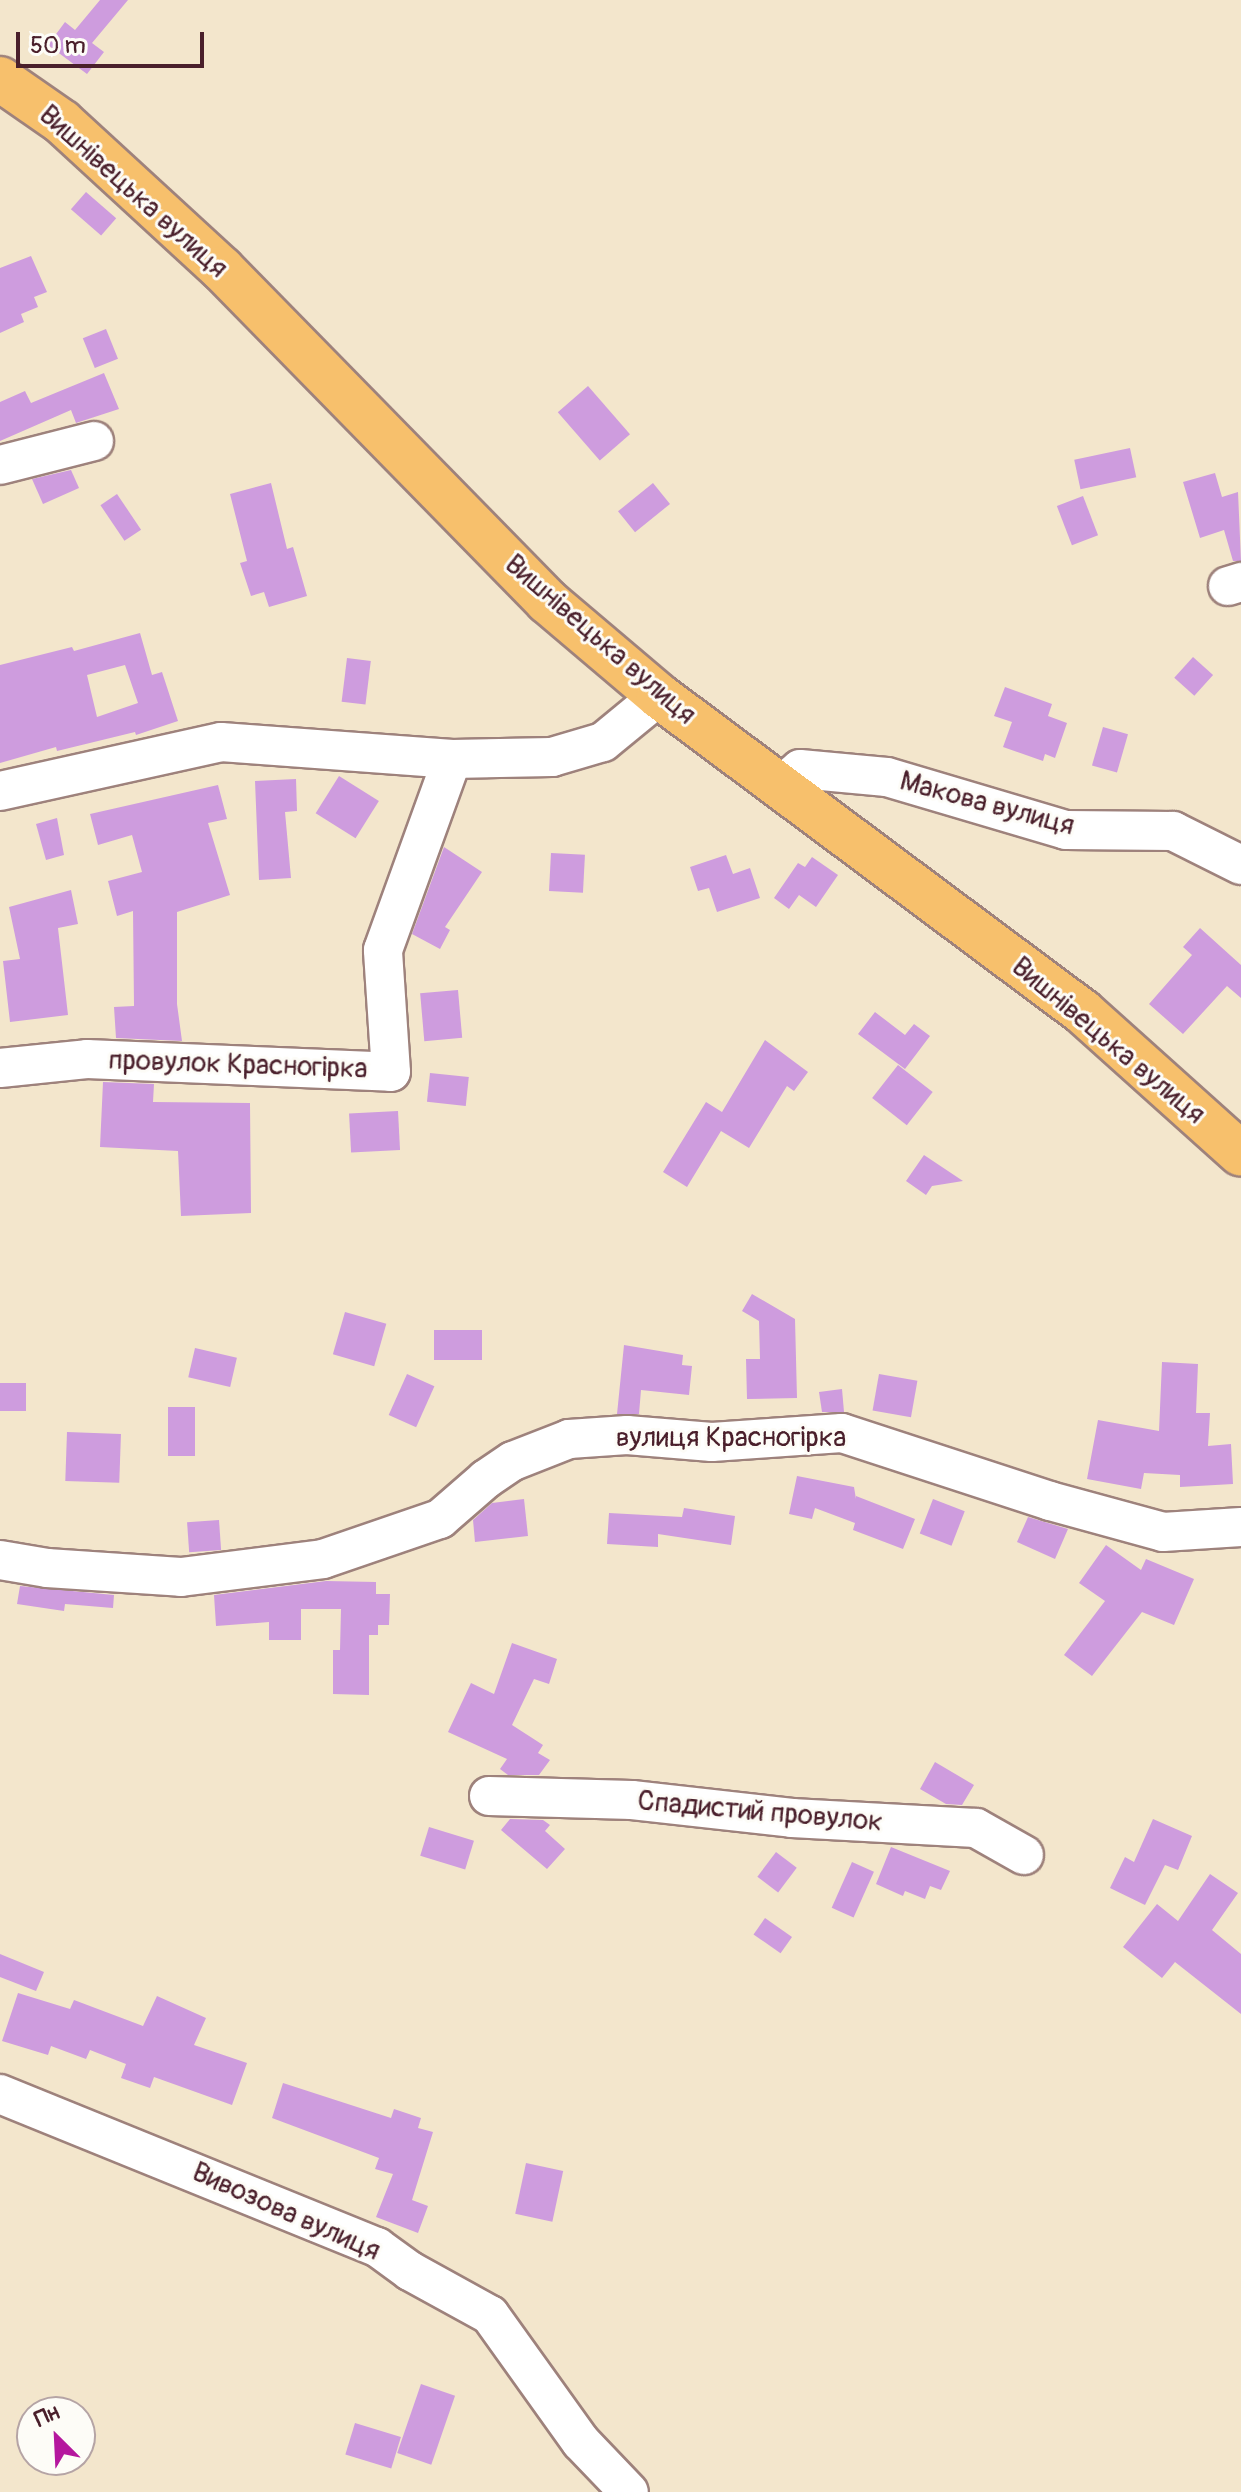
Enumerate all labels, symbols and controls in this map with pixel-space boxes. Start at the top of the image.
scale bar [20,16,208,66]
text: 50 m [30,31,86,60]
street label: Вишнівецька вулиця [32,98,234,286]
street label: Вишнівецька вулиця [498,548,702,732]
street label: Макова вулиця [896,765,1078,843]
street label: Вишнівецька вулиця [1004,950,1212,1132]
street label: провулок Красногірка [108,1044,368,1086]
street label: вулиця Красногірка [616,1421,846,1455]
street label: Спадистий провулок [636,1785,884,1839]
street label: Вивозова вулиця [187,2156,385,2268]
north arrow [16,2396,96,2476]
text: Пн [30,2398,64,2434]

